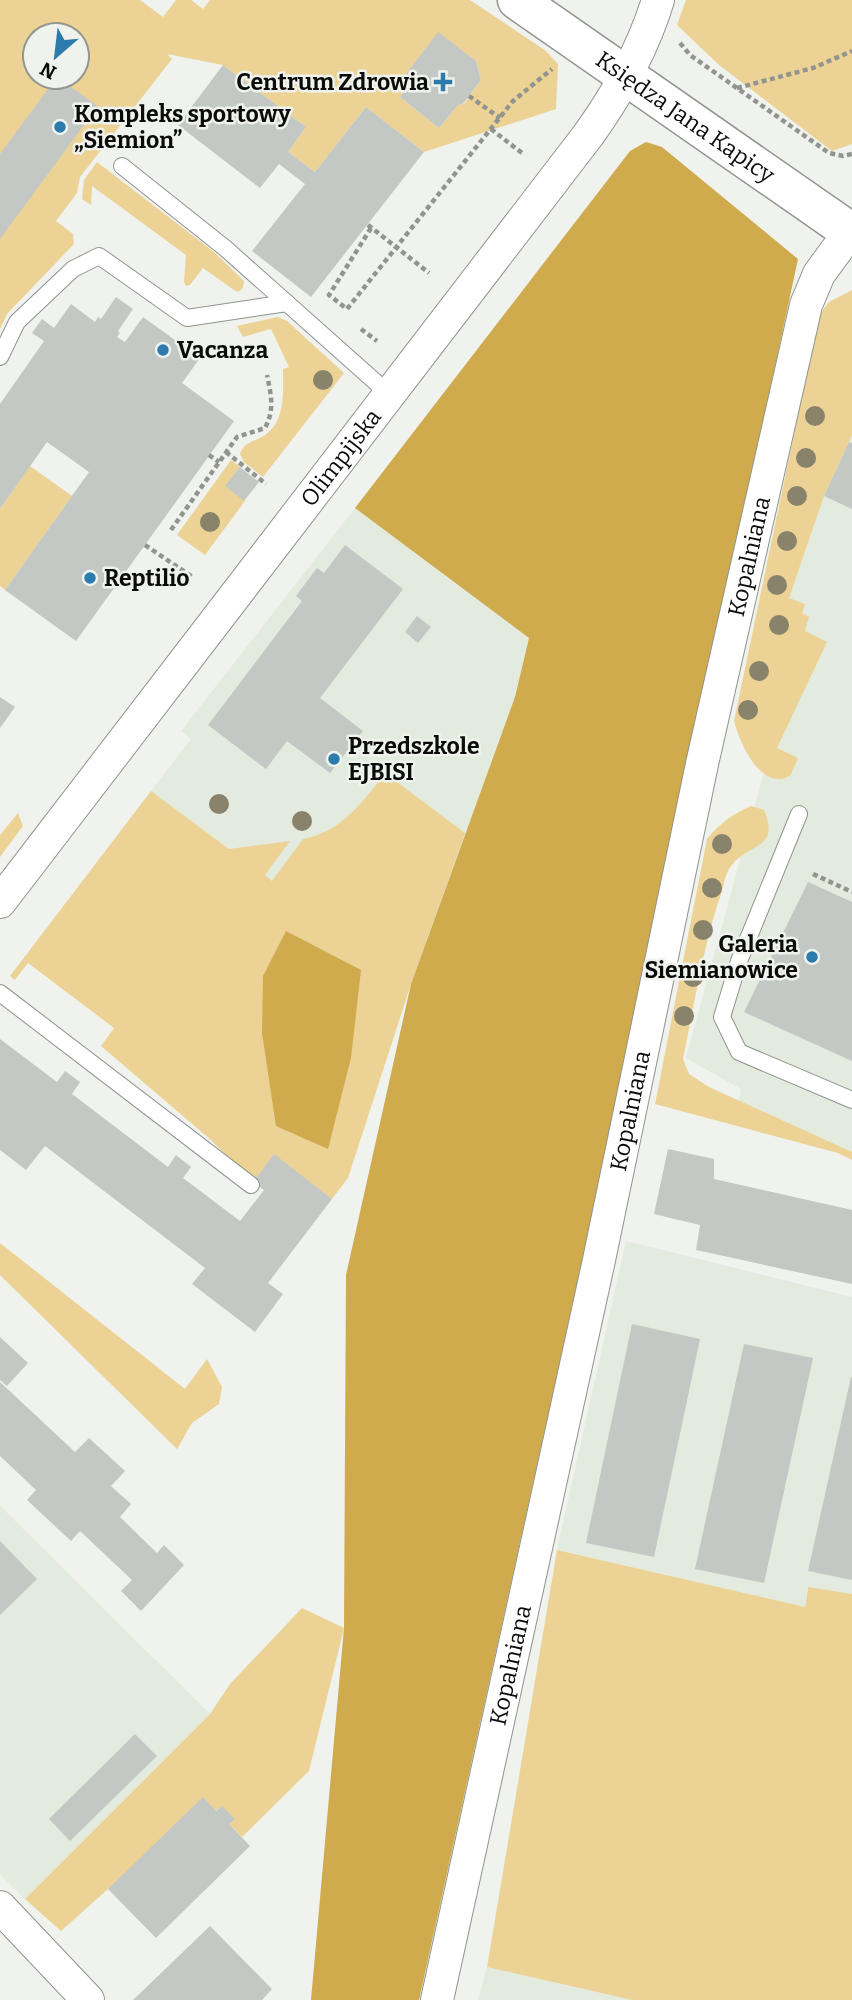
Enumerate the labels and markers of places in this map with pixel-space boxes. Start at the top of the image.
place label: Centrum Zdrowia [236,68,429,96]
marker: Centrum Zdrowia [435,74,451,90]
place label: Kompleks sportowy „Siemion” [74,100,291,154]
marker: Kompleks sportowy „Siemion” [52,119,68,135]
place label: Vacanza [177,336,268,364]
marker: Vacanza [155,342,171,358]
place label: Reptilio [104,564,190,592]
marker: Reptilio [82,570,98,586]
place label: Przedszkole EJBISI [348,732,480,786]
marker: Przedszkole EJBISI [326,751,342,767]
place label: Galeria Siemianowice [644,930,798,984]
marker: Galeria Siemianowice [804,949,820,965]

